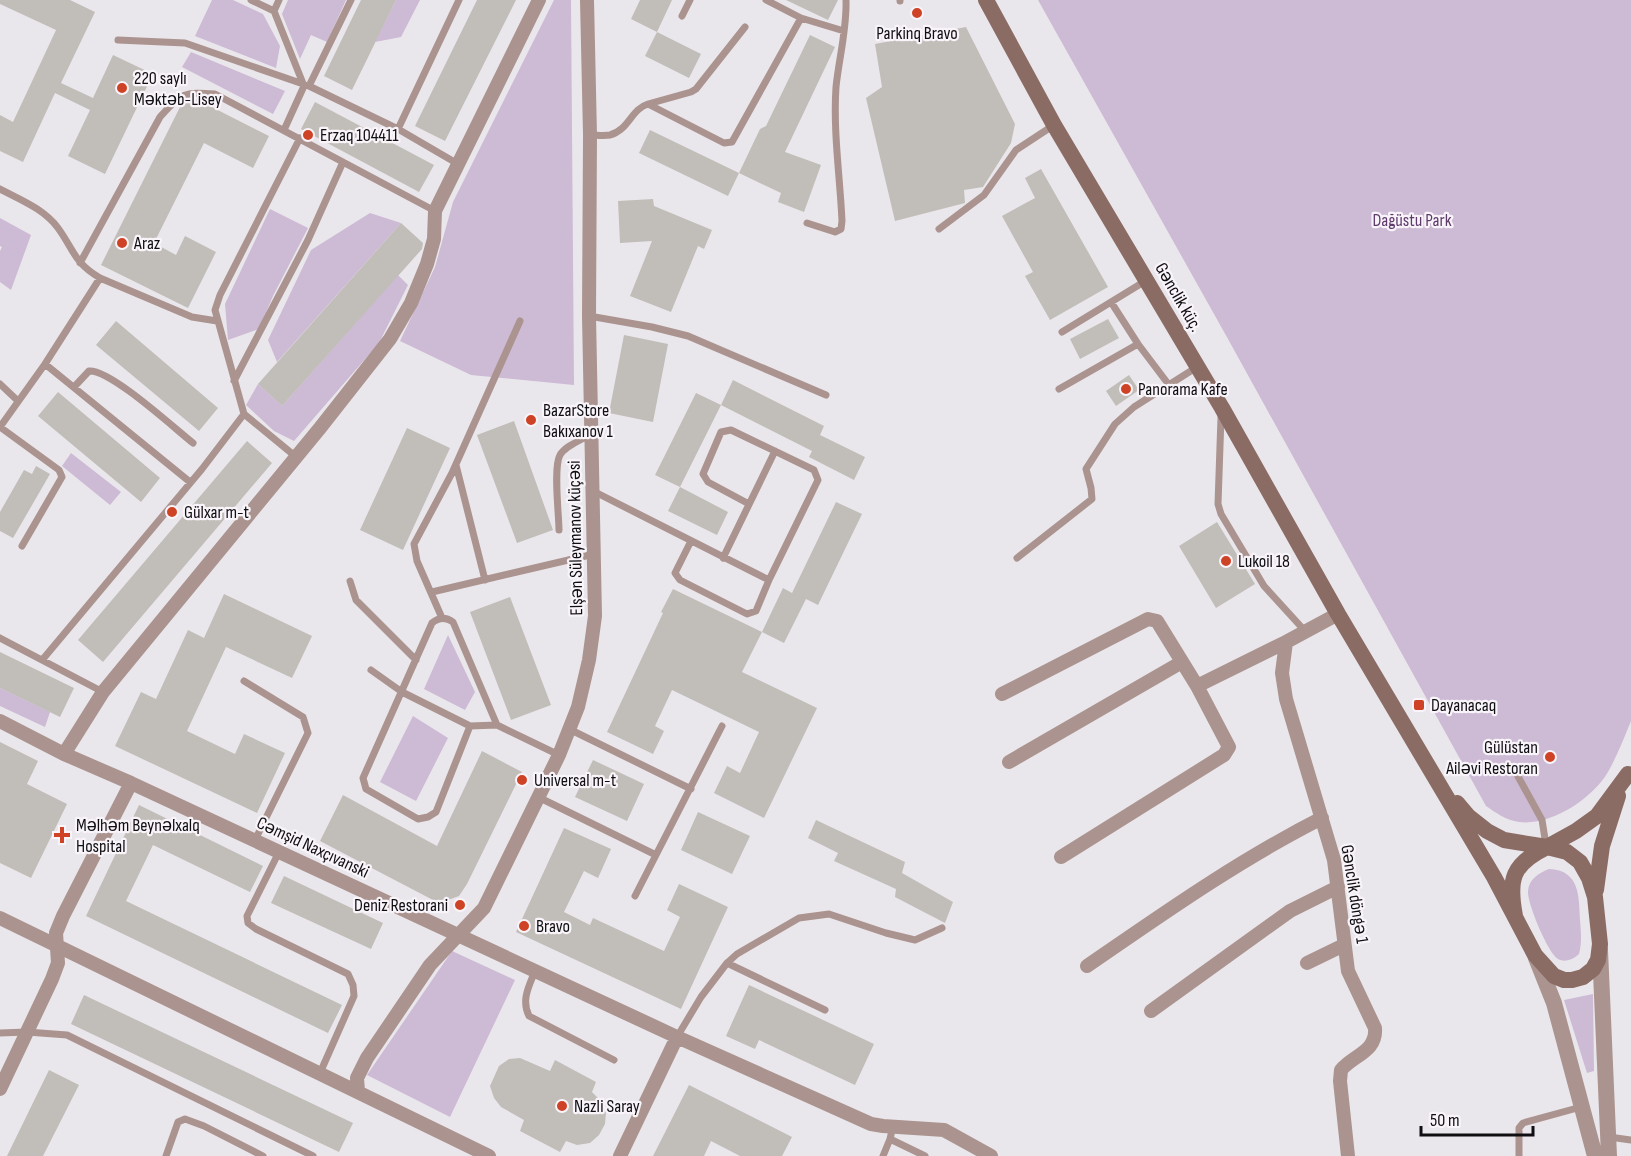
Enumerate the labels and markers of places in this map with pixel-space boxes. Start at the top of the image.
marker: Parkinq Bravo [910,6,924,20]
place label: Parkinq Bravo [876,23,958,44]
place label: 220 saylı Məktəb-Lisey [134,68,222,110]
marker: 220 saylı Məktəb-Lisey [115,81,129,95]
place label: Erzaq 104411 [320,125,399,146]
marker: Erzaq 104411 [301,128,315,142]
place label: Araz [133,233,161,254]
marker: Araz [115,236,129,250]
place label: Panorama Kafe [1138,379,1228,400]
marker: Panorama Kafe [1119,382,1133,396]
place label: BazarStore Bakıxanov 1 [543,400,614,442]
marker: BazarStore Bakıxanov 1 [524,413,538,427]
place label: Gülxar m-t [184,502,250,523]
marker: Gülxar m-t [165,505,179,519]
place label: Lukoil 18 [1238,551,1290,572]
marker: Lukoil 18 [1219,554,1233,568]
place label: Dayanacaq [1431,695,1496,716]
marker: Dayanacaq [1412,698,1426,712]
place label: Gülüstan Ailəvi Restoran [1445,737,1538,779]
marker: Gülüstan Ailəvi Restoran [1543,750,1557,764]
place label: Universal m-t [534,770,617,791]
marker: Universal m-t [515,773,529,787]
place label: Məlhəm Beynəlxalq Hospital [76,815,200,857]
marker: Məlhəm Beynəlxalq Hospital [53,826,71,844]
place label: Deniz Restorani [354,895,448,916]
marker: Deniz Restorani [453,898,467,912]
place label: Bravo [536,916,570,937]
marker: Bravo [517,919,531,933]
place label: Nazli Saray [574,1096,640,1117]
marker: Nazli Saray [555,1099,569,1113]

